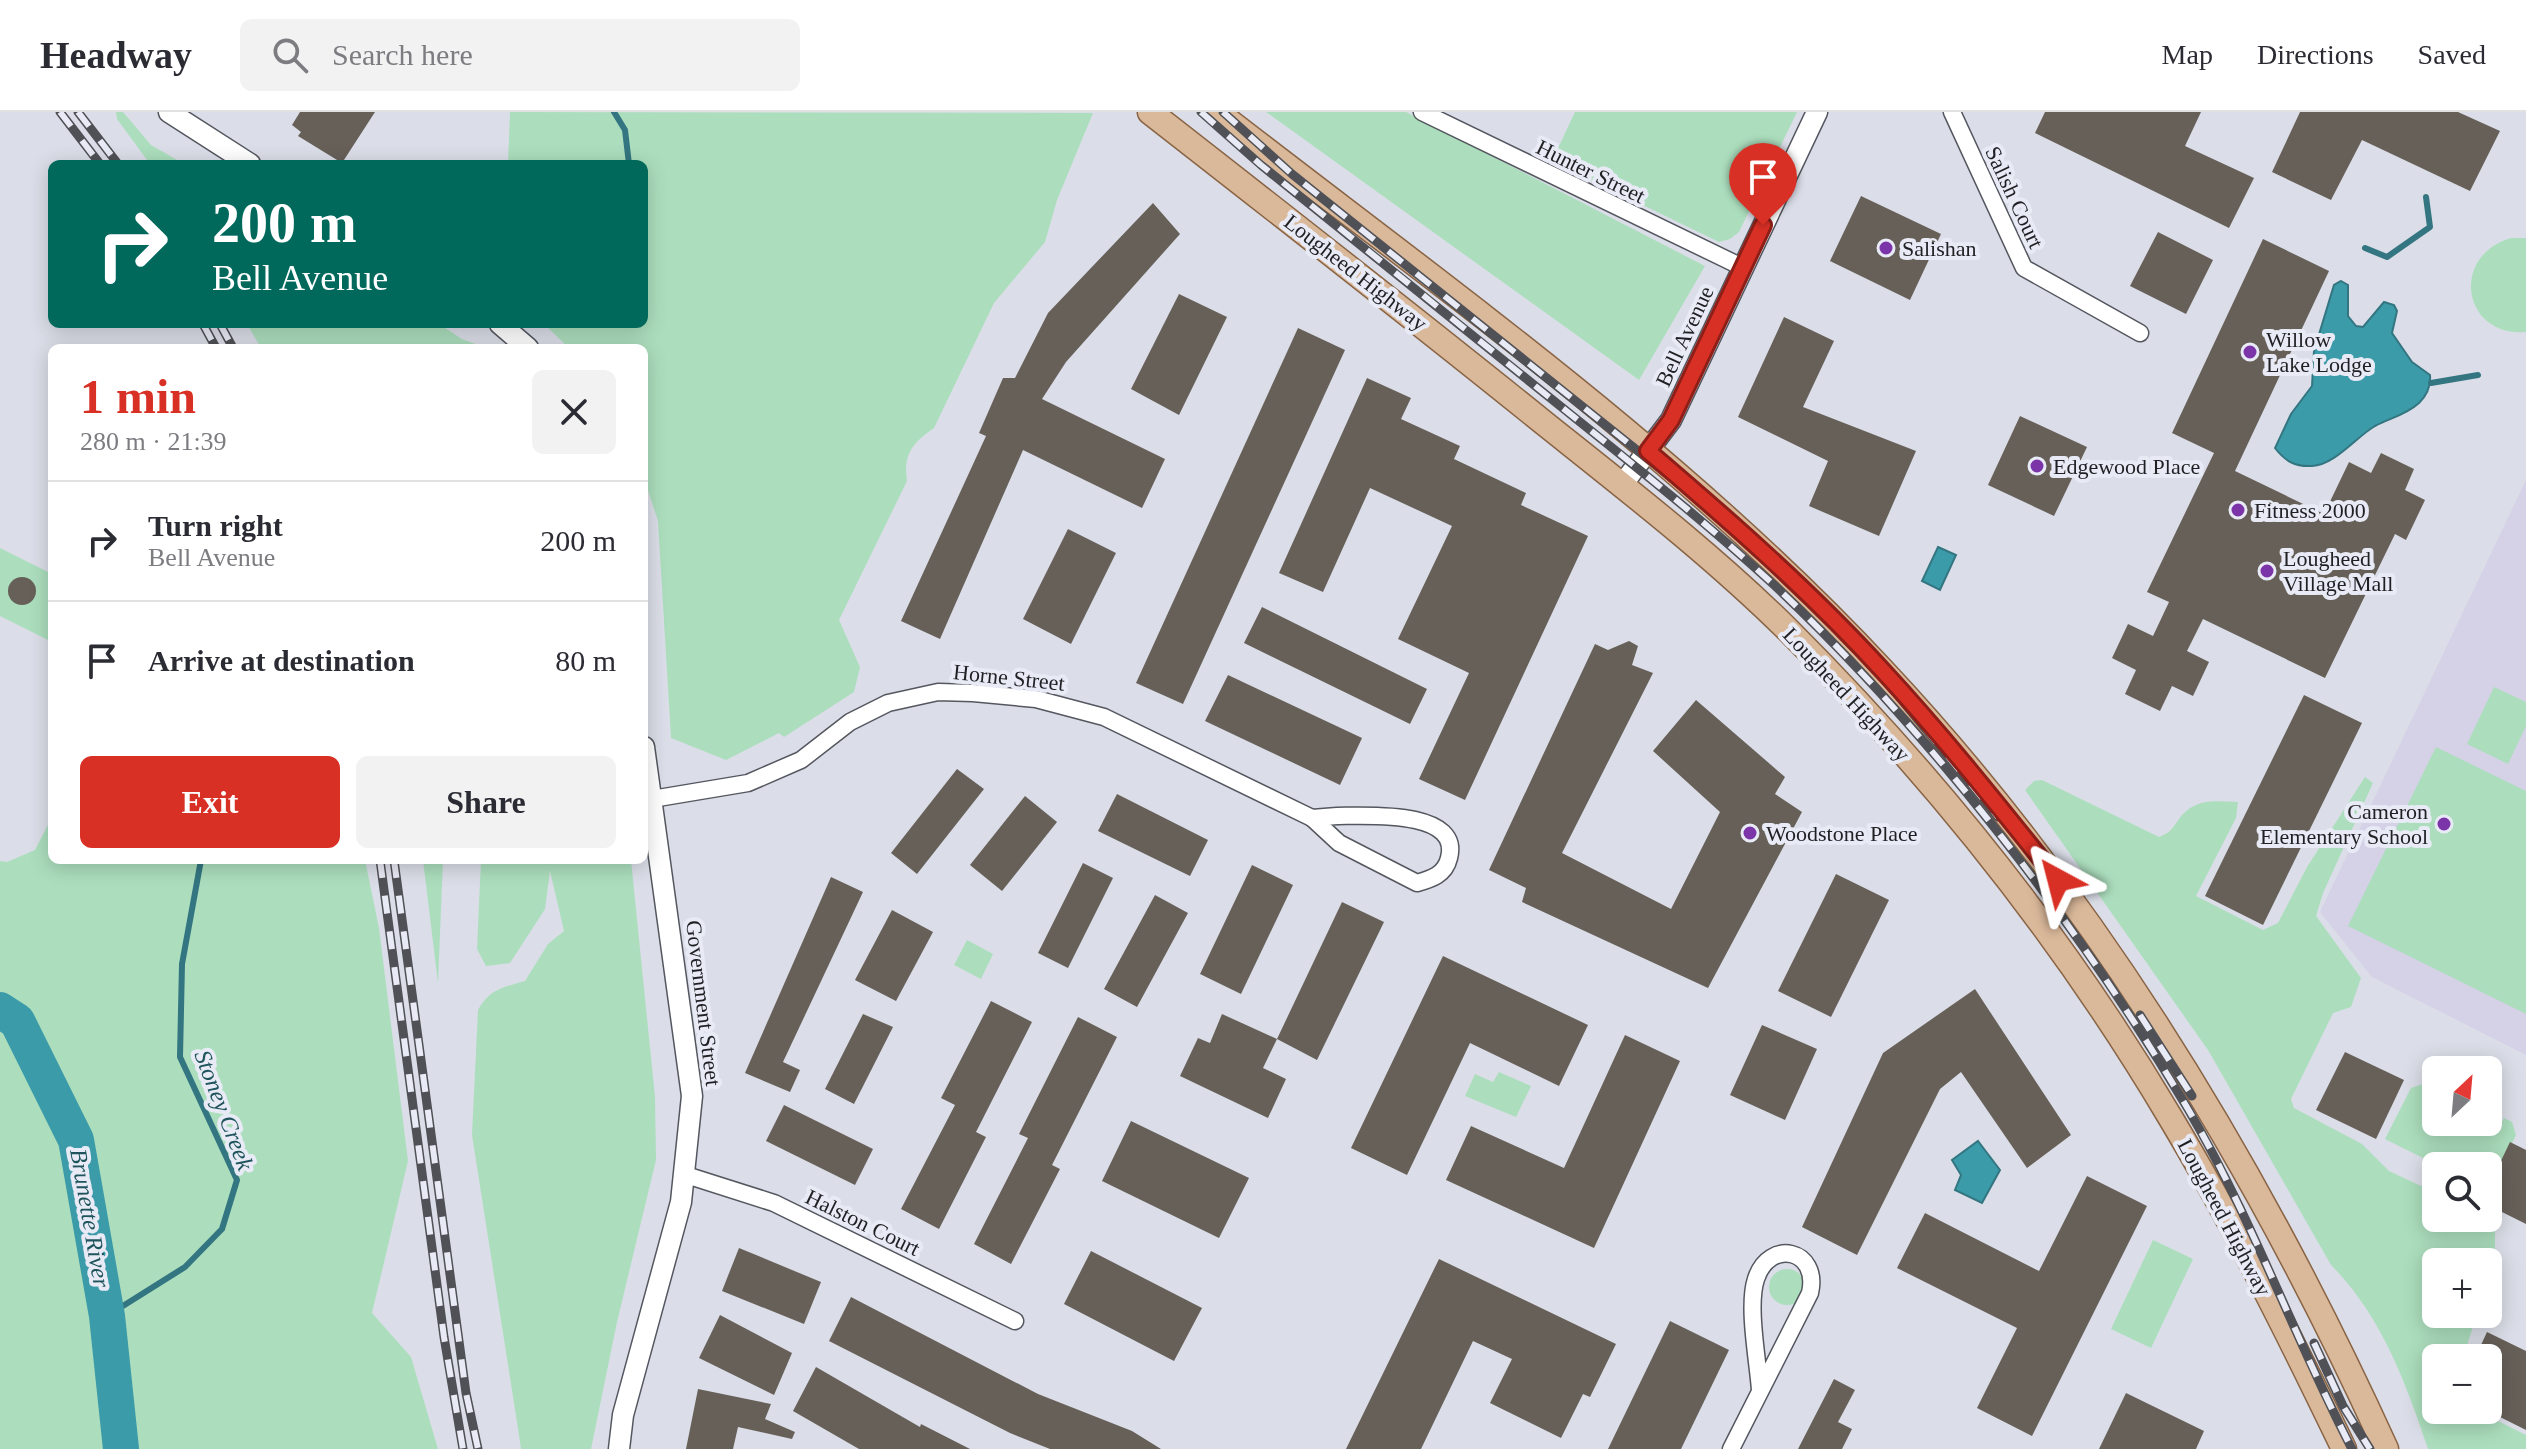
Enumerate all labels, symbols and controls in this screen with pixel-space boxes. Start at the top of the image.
search box [240,19,800,91]
icon: search [268,33,312,77]
text: Headway [40,34,192,76]
text: Search here [332,38,473,71]
text: Map [2162,39,2213,70]
text: Directions [2257,39,2374,70]
text: Saved [2418,39,2486,70]
street label: Hunter Street [1532,134,1649,209]
street label: Salish Court [1980,142,2049,252]
pin [1729,143,1797,225]
icon: arrive [1741,155,1785,199]
icon: right [80,192,184,296]
text: 200 m [212,192,357,254]
street label: Lougheed Highway [1279,209,1432,336]
place label: Salishan [1902,236,1977,261]
marker: Salishan [1877,239,1895,257]
text: Bell Avenue [212,258,388,298]
street label: Bell Avenue [1650,282,1719,390]
place label: Willow Lake Lodge [2266,327,2372,377]
marker: Willow Lake Lodge [2241,343,2259,361]
text: 1 min [80,370,196,423]
button: close [532,370,616,454]
text: 280 m · 21:39 [80,427,227,456]
place label: Edgewood Place [2053,454,2200,479]
marker: Edgewood Place [2028,457,2046,475]
place label: Fitness 2000 [2254,498,2366,523]
marker: Fitness 2000 [2229,501,2247,519]
text: Turn right [148,509,283,542]
icon: right [80,519,124,563]
text: 200 m [540,524,616,557]
text: Bell Avenue [148,543,275,572]
place label: Lougheed Village Mall [2283,546,2393,596]
marker: Lougheed Village Mall [2258,562,2276,580]
street label: Lougheed Highway [1778,622,1915,767]
icon: arrive [80,639,124,683]
text: Arrive at destination [148,644,415,677]
text: 80 m [555,644,616,677]
street label: Horne Street [952,659,1066,696]
button: Exit [80,756,340,848]
button: Share [356,756,616,848]
place label: Cameron Elementary School [2260,799,2428,849]
marker: Cameron Elementary School [2435,815,2453,833]
place label: Woodstone Place [1766,821,1918,846]
marker: Woodstone Place [1741,824,1759,842]
position arrow [2016,838,2100,922]
street label: Government Street [681,919,726,1087]
water label: Stoney Creek [189,1046,259,1174]
north arrow [2422,1056,2502,1136]
map controls [2422,1056,2502,1424]
street label: Lougheed Highway [2173,1134,2276,1300]
water label: Brunette River [65,1146,115,1290]
button: search [2422,1152,2502,1232]
street label: Halston Court [802,1184,924,1261]
button: + [2422,1248,2502,1328]
button: − [2422,1344,2502,1424]

